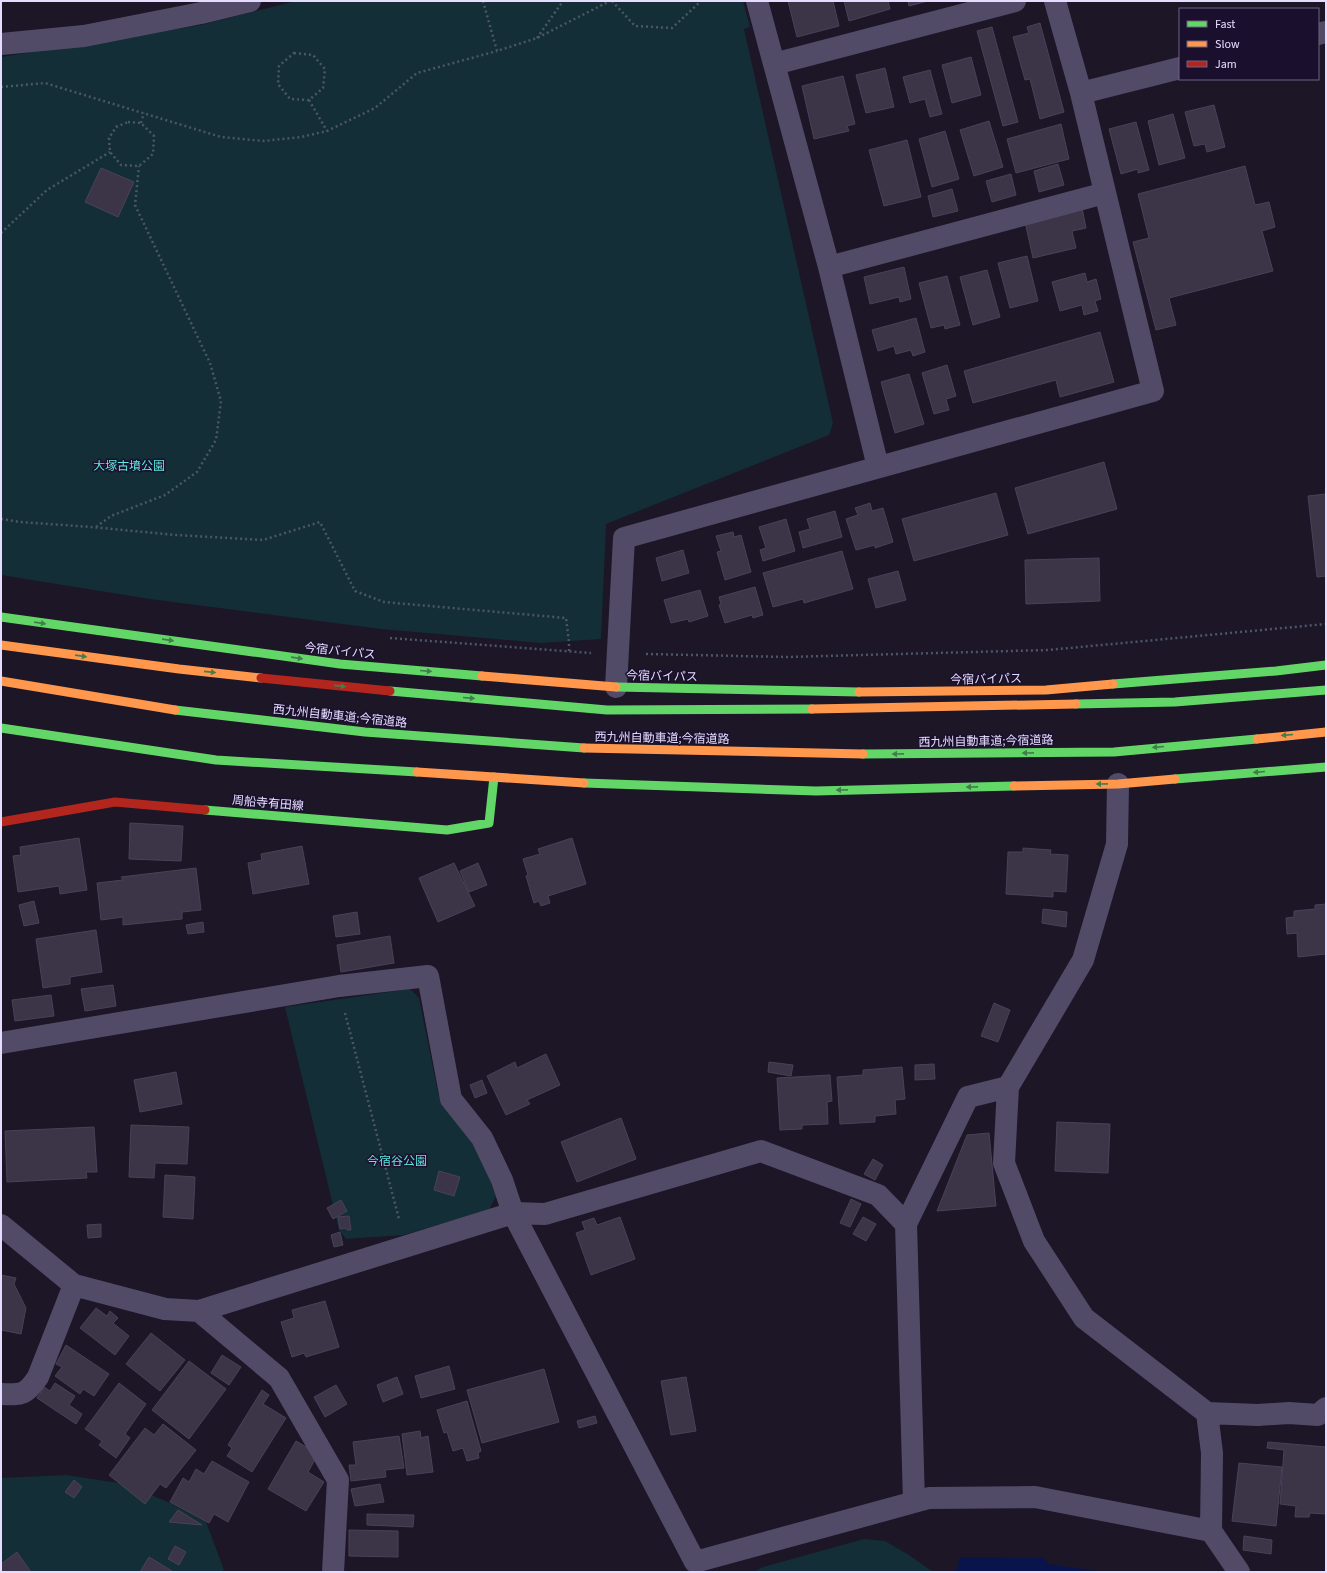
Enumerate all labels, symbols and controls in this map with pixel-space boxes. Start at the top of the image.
legend [1179,8,1319,80]
text: Fast [1215,16,1235,33]
text: Slow [1215,36,1240,53]
text: Jam [1215,56,1237,73]
park label: 大塚古墳公園 [93,458,165,475]
one-way arrow [34,620,46,626]
one-way arrow [162,637,174,643]
street label: 今宿バイパス [303,639,377,664]
one-way arrow [75,653,87,659]
one-way arrow [291,655,303,661]
street label: 今宿バイパス [626,667,698,686]
one-way arrow [420,668,433,675]
one-way arrow [204,669,216,675]
street label: 今宿バイパス [950,670,1022,689]
one-way arrow [333,683,346,689]
one-way arrow [463,695,475,701]
street label: 西九州自動車道;今宿道路 [272,701,408,732]
street label: 西九州自動車道;今宿道路 [594,729,730,748]
street label: 西九州自動車道;今宿道路 [918,732,1054,751]
one-way arrow [1281,732,1293,739]
one-way arrow [1152,744,1164,751]
one-way arrow [1021,750,1034,756]
one-way arrow [891,751,904,757]
one-way arrow [1253,769,1265,776]
one-way arrow [1095,781,1108,787]
one-way arrow [965,784,978,790]
one-way arrow [835,787,848,793]
street label: 周船寺有田線 [231,792,305,815]
park label: 今宿谷公園 [367,1153,427,1170]

